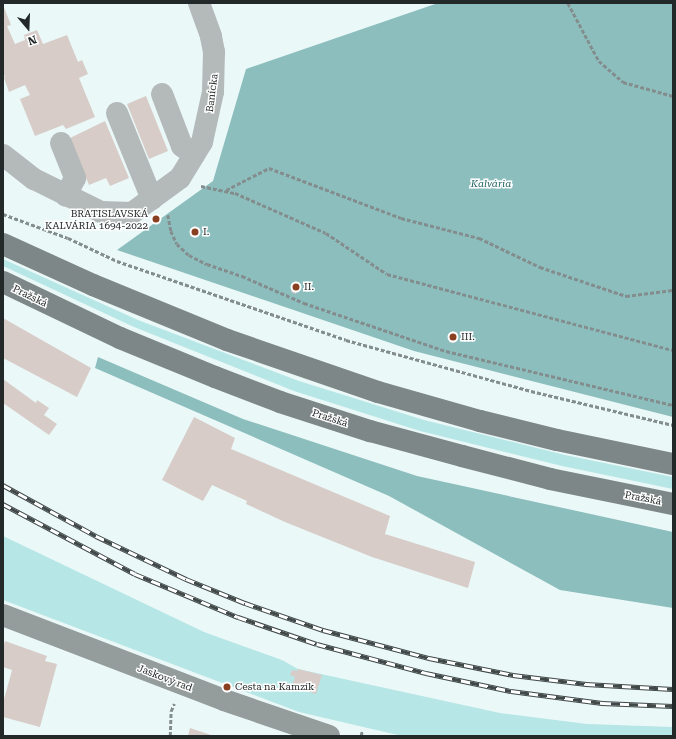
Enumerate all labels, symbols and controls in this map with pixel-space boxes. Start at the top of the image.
north arrow [8,8,48,48]
text: N [26,32,38,47]
street label: Banícka [204,73,220,113]
park label: Kalvária [471,178,511,190]
place label: BRATISLAVSKÁ KALVÁRIA 1694-2022 [45,207,148,230]
marker: BRATISLAVSKÁ KALVÁRIA 1694-2022 [151,214,161,224]
place label: I. [203,226,209,238]
marker: I. [190,227,200,237]
place label: II. [304,281,314,293]
marker: II. [291,282,301,292]
street label: Pražská [11,283,49,309]
place label: III. [461,331,475,343]
marker: III. [448,332,458,342]
street label: Pražská [311,407,349,429]
street label: Pražská [624,489,662,507]
street label: Jaskový rad [136,662,194,694]
place label: Cesta na Kamzík [235,681,314,693]
marker: Cesta na Kamzík [222,682,232,692]

